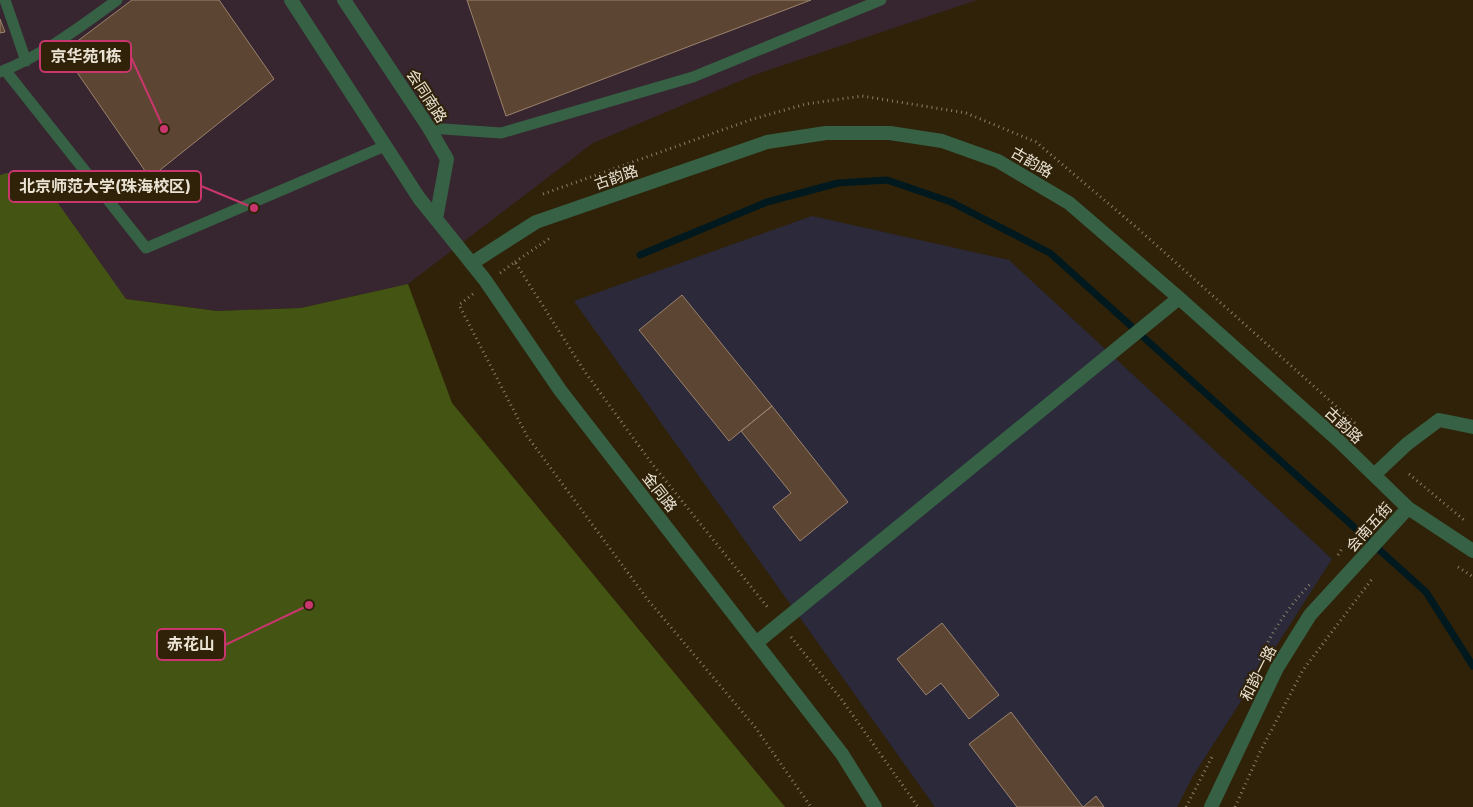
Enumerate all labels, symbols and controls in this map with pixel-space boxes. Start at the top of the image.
callout: 京华苑1栋 [40,41,131,72]
text: 京华苑1栋 [51,46,121,66]
street label: 会同南路 [403,66,451,126]
street label: 古韵路 [1008,143,1056,181]
street label: 古韵路 [592,161,640,193]
callout: 北京师范大学(珠海校区) [9,171,201,202]
text: 北京师范大学(珠海校区) [19,176,191,196]
street label: 古韵路 [1321,403,1367,447]
street label: 金同路 [639,468,681,516]
street label: 会南五街 [1342,498,1396,556]
callout: 赤花山 [157,629,225,660]
text: 赤花山 [167,634,215,654]
street label: 和韵一路 [1236,642,1280,704]

